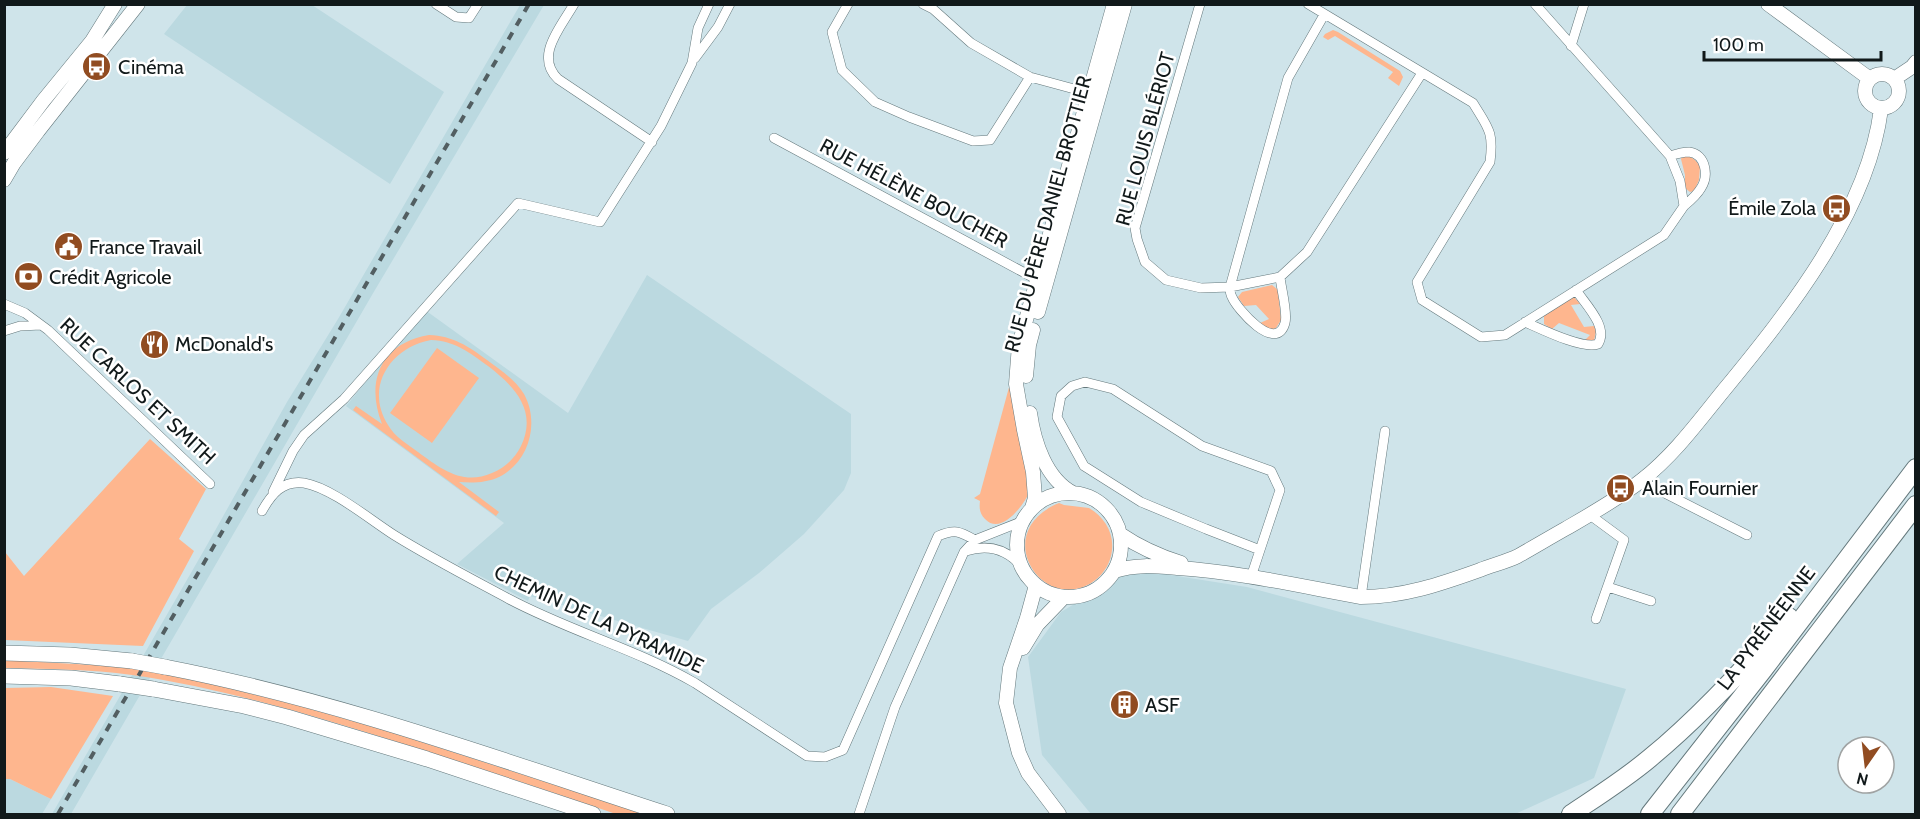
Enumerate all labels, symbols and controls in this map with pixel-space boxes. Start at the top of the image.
scale bar [1704,24,1881,62]
text: 100 m [1713,34,1764,56]
street label: RUE LOUIS BLÉRIOT [1110,49,1180,228]
bus stop icon: Cinéma [81,51,113,83]
place label: Cinéma [118,55,184,79]
street label: RUE DU PÈRE DANIEL BROTTIER [999,73,1097,355]
street label: RUE HÉLÈNE BOUCHER [816,133,1012,253]
bus stop icon: Émile Zola [1821,192,1853,224]
place label: Émile Zola [1728,196,1816,220]
public building icon: France Travail [52,231,84,263]
place label: France Travail [89,235,202,259]
bank icon: Crédit Agricole [12,261,44,293]
place label: Crédit Agricole [49,265,172,289]
street label: RUE CARLOS ET SMITH [55,313,221,469]
restaurant icon: McDonald's [138,328,170,360]
place label: McDonald's [175,332,273,356]
bus stop icon: Alain Fournier [1605,472,1637,504]
place label: Alain Fournier [1642,476,1758,500]
street label: CHEMIN DE LA PYRAMIDE [490,560,708,678]
street label: LA PYRÉNÉENNE [1712,562,1820,694]
building icon: ASF [1108,689,1140,721]
place label: ASF [1145,693,1180,717]
north arrow [1836,735,1896,795]
text: N [1855,768,1870,790]

